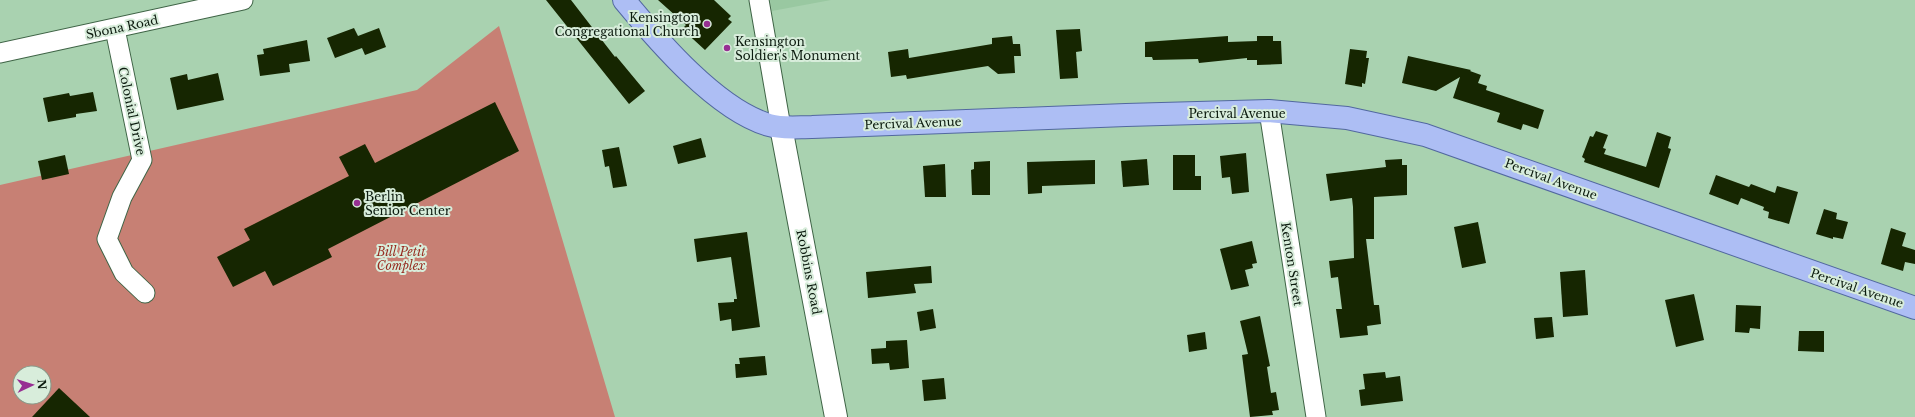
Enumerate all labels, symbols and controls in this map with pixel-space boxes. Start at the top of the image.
place label: Kensington Congregational Church [555,10,699,39]
street label: Sbona Road [84,12,160,42]
marker: Kensington Congregational Church [702,19,712,29]
place label: Kensington Soldier's Monument [735,34,861,63]
marker: Kensington Soldier's Monument [722,43,732,53]
street label: Colonial Drive [115,65,149,157]
street label: Percival Avenue [1188,106,1286,121]
street label: Percival Avenue [864,114,962,132]
street label: Percival Avenue [1503,155,1599,203]
place label: Berlin Senior Center [365,189,451,218]
marker: Berlin Senior Center [352,198,362,208]
street label: Kenton Street [1278,221,1306,307]
street label: Robbins Road [793,228,825,316]
park label: Bill Petit Complex [375,244,426,273]
street label: Percival Avenue [1809,265,1906,311]
north arrow [12,365,52,405]
text: N [35,379,49,391]

